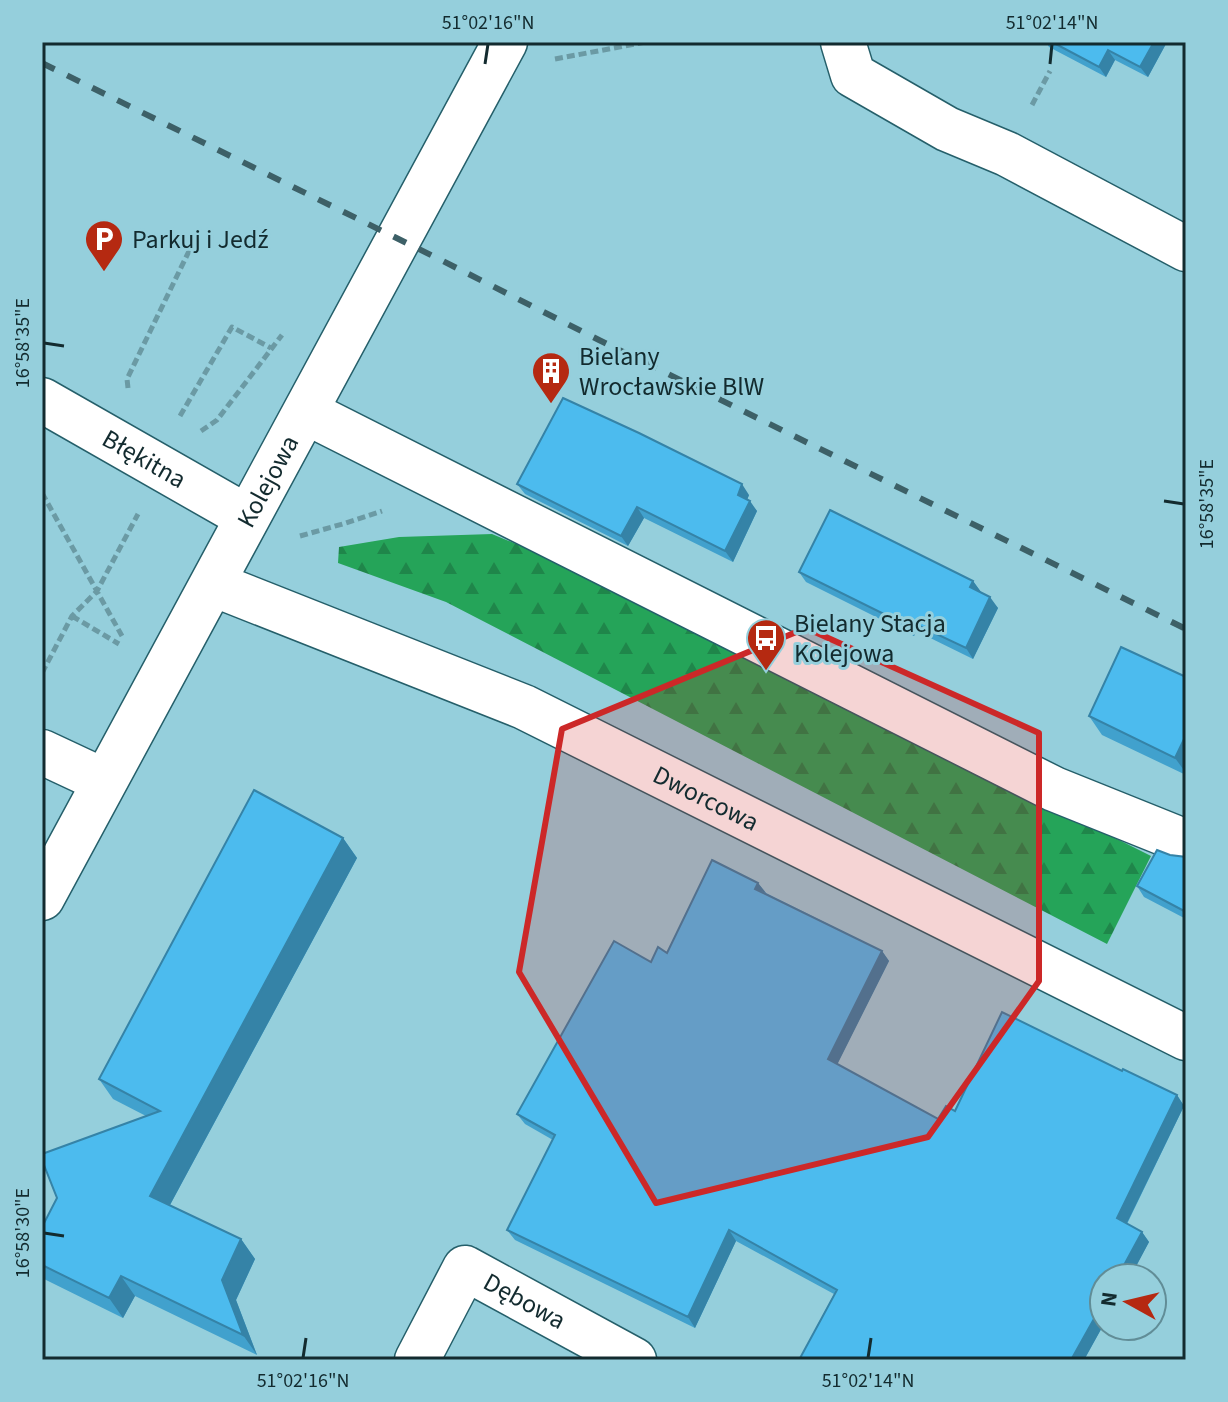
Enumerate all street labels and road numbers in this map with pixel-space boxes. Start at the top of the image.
street label: Błękitna [96,420,193,497]
street label: Kolejowa [227,428,308,534]
street label: Dworcowa [647,756,765,840]
street label: Dębowa [477,1263,573,1338]

